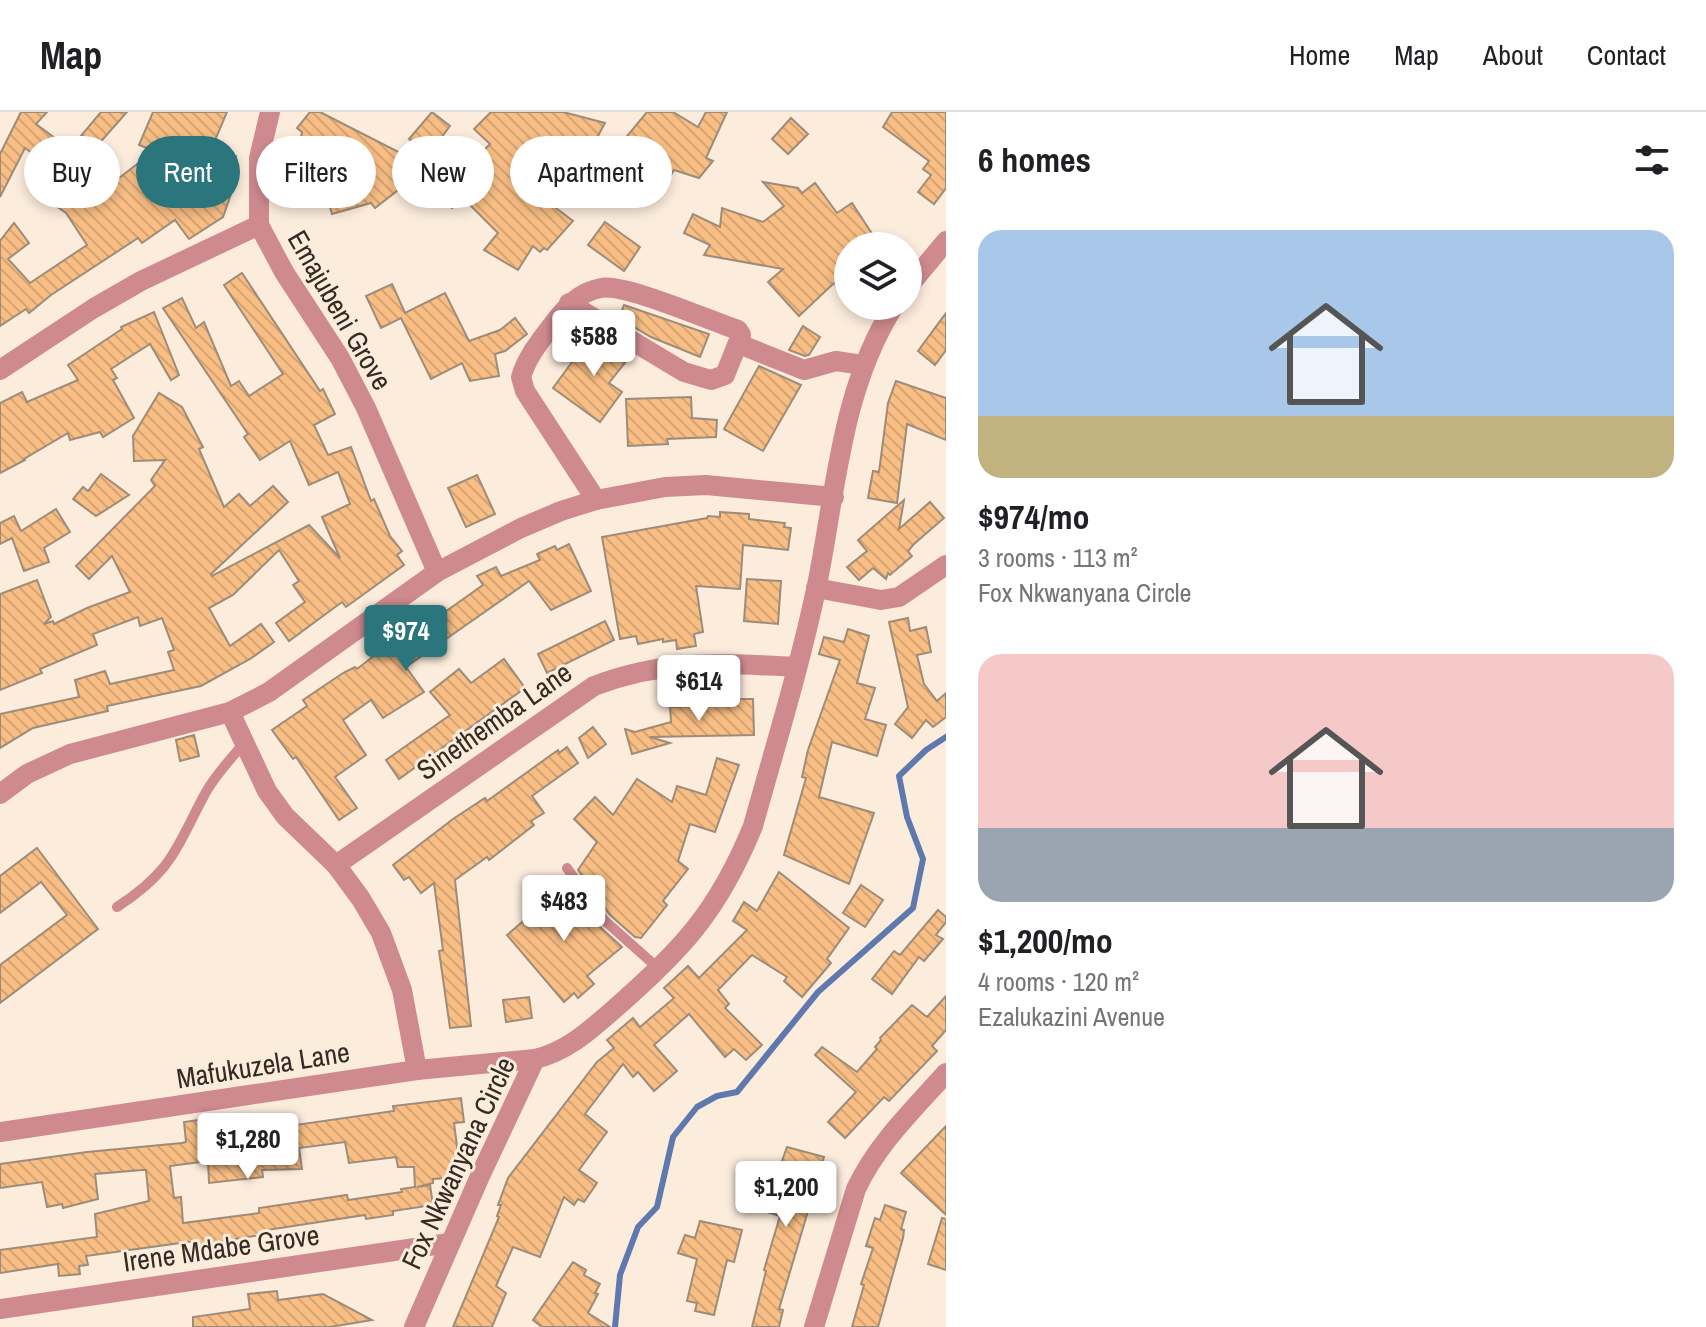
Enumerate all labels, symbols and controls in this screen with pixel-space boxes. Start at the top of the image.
text: Map [40,30,102,81]
text: Home [1289,36,1350,74]
text: Map [1394,36,1439,74]
text: About [1483,36,1543,74]
text: Contact [1587,36,1666,74]
chip: Buy [24,136,120,208]
chip: Rent [136,136,240,208]
chip: Filters [256,136,376,208]
chip: New [392,136,494,208]
chip: Apartment [510,136,672,208]
text: 6 homes [978,137,1091,183]
icon: filters [1630,138,1674,182]
street label: Emajubeni Grove [279,223,401,397]
map controls [834,232,922,320]
button: layers [834,232,922,320]
icon: home [1254,282,1398,426]
pin: $588 [547,310,641,378]
text: $588 [570,318,618,353]
text: $974/mo [978,494,1090,540]
text: 3 rooms · 113 m² [978,540,1138,575]
text: Fox Nkwanyana Circle [978,575,1191,610]
pin: $974 [359,605,453,673]
text: $974 [382,613,430,648]
street label: Sinethemba Lane [409,653,579,789]
pin: $614 [652,655,746,723]
text: $614 [675,663,723,698]
icon: home [1254,706,1398,850]
pin: $483 [517,875,611,943]
text: $483 [540,883,588,918]
text: $1,200/mo [978,918,1113,964]
text: 4 rooms · 120 m² [978,964,1139,999]
text: Ezalukazini Avenue [978,999,1165,1034]
street label: Mafukuzela Lane [174,1033,352,1097]
street label: Fox Nkwanyana Circle [392,1051,524,1275]
pin: $1,280 [183,1113,313,1181]
text: $1,280 [215,1121,281,1156]
pin: $1,200 [721,1161,851,1229]
text: $1,200 [753,1169,819,1204]
street label: Irene Mdabe Grove [120,1215,322,1281]

